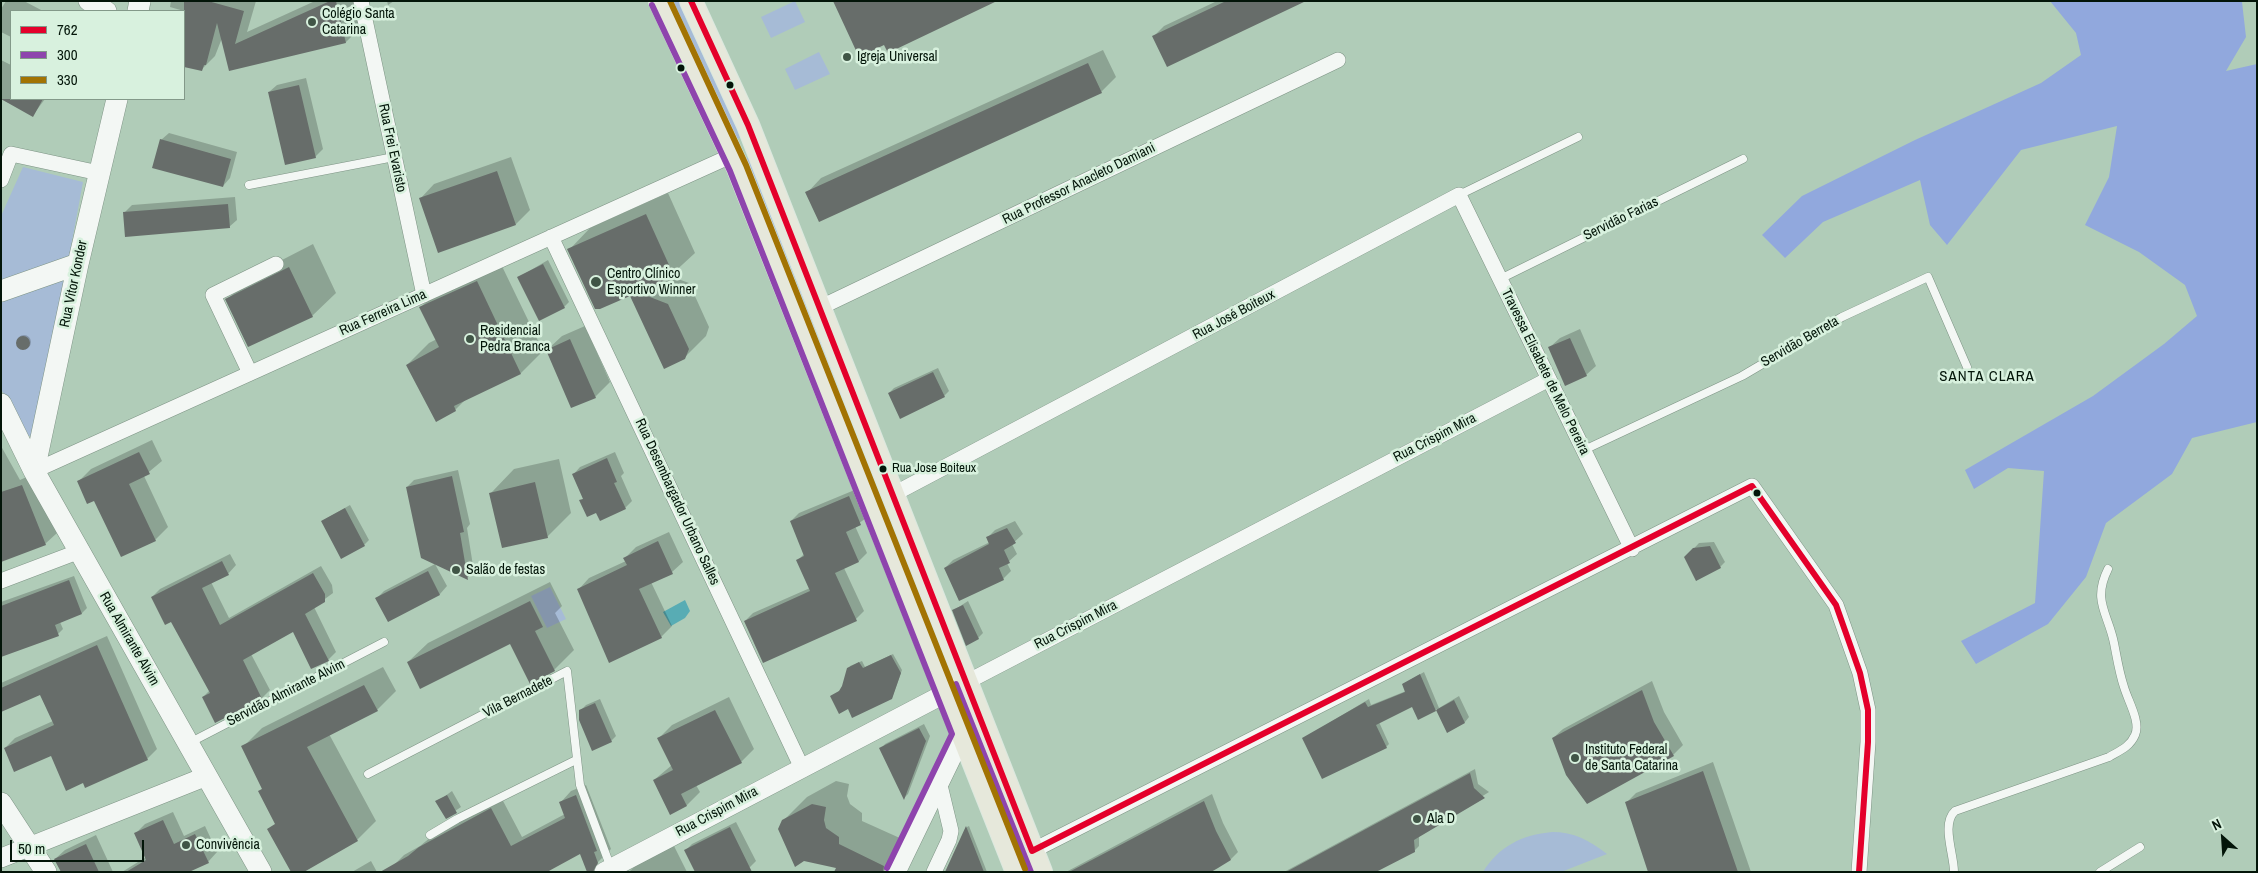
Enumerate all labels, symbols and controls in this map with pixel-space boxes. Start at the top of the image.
place label: Colégio Santa Catarina [322,6,395,38]
legend [10,10,185,100]
marker: Colégio Santa Catarina [306,16,318,28]
text: 762 [57,19,78,40]
text: 300 [57,44,78,65]
place label: Igreja Universal [857,49,937,65]
marker: Igreja Universal [841,51,853,63]
unlabelled marker [676,63,686,73]
text: 330 [57,69,78,90]
unlabelled marker [725,80,735,90]
street label: Rua Frei Evaristo [374,102,410,194]
street label: Rua Professor Anacleto Damiani [1000,140,1158,228]
street label: Servidão Farias [1581,194,1661,244]
street label: Rua Vitor Konder [57,239,91,329]
place label: Centro Clínico Esportivo Winner [607,266,696,298]
marker: Centro Clínico Esportivo Winner [589,275,603,289]
street label: Rua Ferreira Lima [337,286,429,340]
street label: Rua José Boiteux [1190,286,1278,344]
street label: Travessa Elisabete de Melo Pereira [1497,286,1593,458]
street label: Servidão Berreta [1758,313,1842,371]
place label: Residencial Pedra Branca [480,323,550,356]
marker: Residencial Pedra Branca [464,333,476,345]
district label: SANTA CLARA [1938,368,2036,386]
street label: Rua Crispim Mira [1391,410,1479,466]
street label: Rua Desembargador Urbano Salles [631,416,723,588]
place label: Rua Jose Boiteux [892,461,976,477]
marker: Rua Jose Boiteux [878,464,888,474]
unlabelled marker [1752,488,1762,498]
place label: Salão de festas [466,562,545,578]
marker: Salão de festas [450,564,462,576]
street label: Rua Almirante Alvim [95,589,163,689]
street label: Rua Crispim Mira [1032,597,1120,653]
street label: Servidão Almirante Alvim [224,656,348,730]
street label: Vila Bernadete [480,672,556,722]
place label: Instituto Federal de Santa Catarina [1585,742,1678,774]
marker: Instituto Federal de Santa Catarina [1569,752,1581,764]
street label: Rua Crispim Mira [673,783,761,841]
place label: Ala D [1427,811,1455,827]
marker: Ala D [1411,813,1423,825]
north arrow [2198,813,2248,863]
text: N [2209,815,2224,834]
scale bar [12,830,146,862]
place label: Convivência [196,837,260,853]
text: 50 m [18,838,45,859]
marker: Convivência [180,839,192,851]

